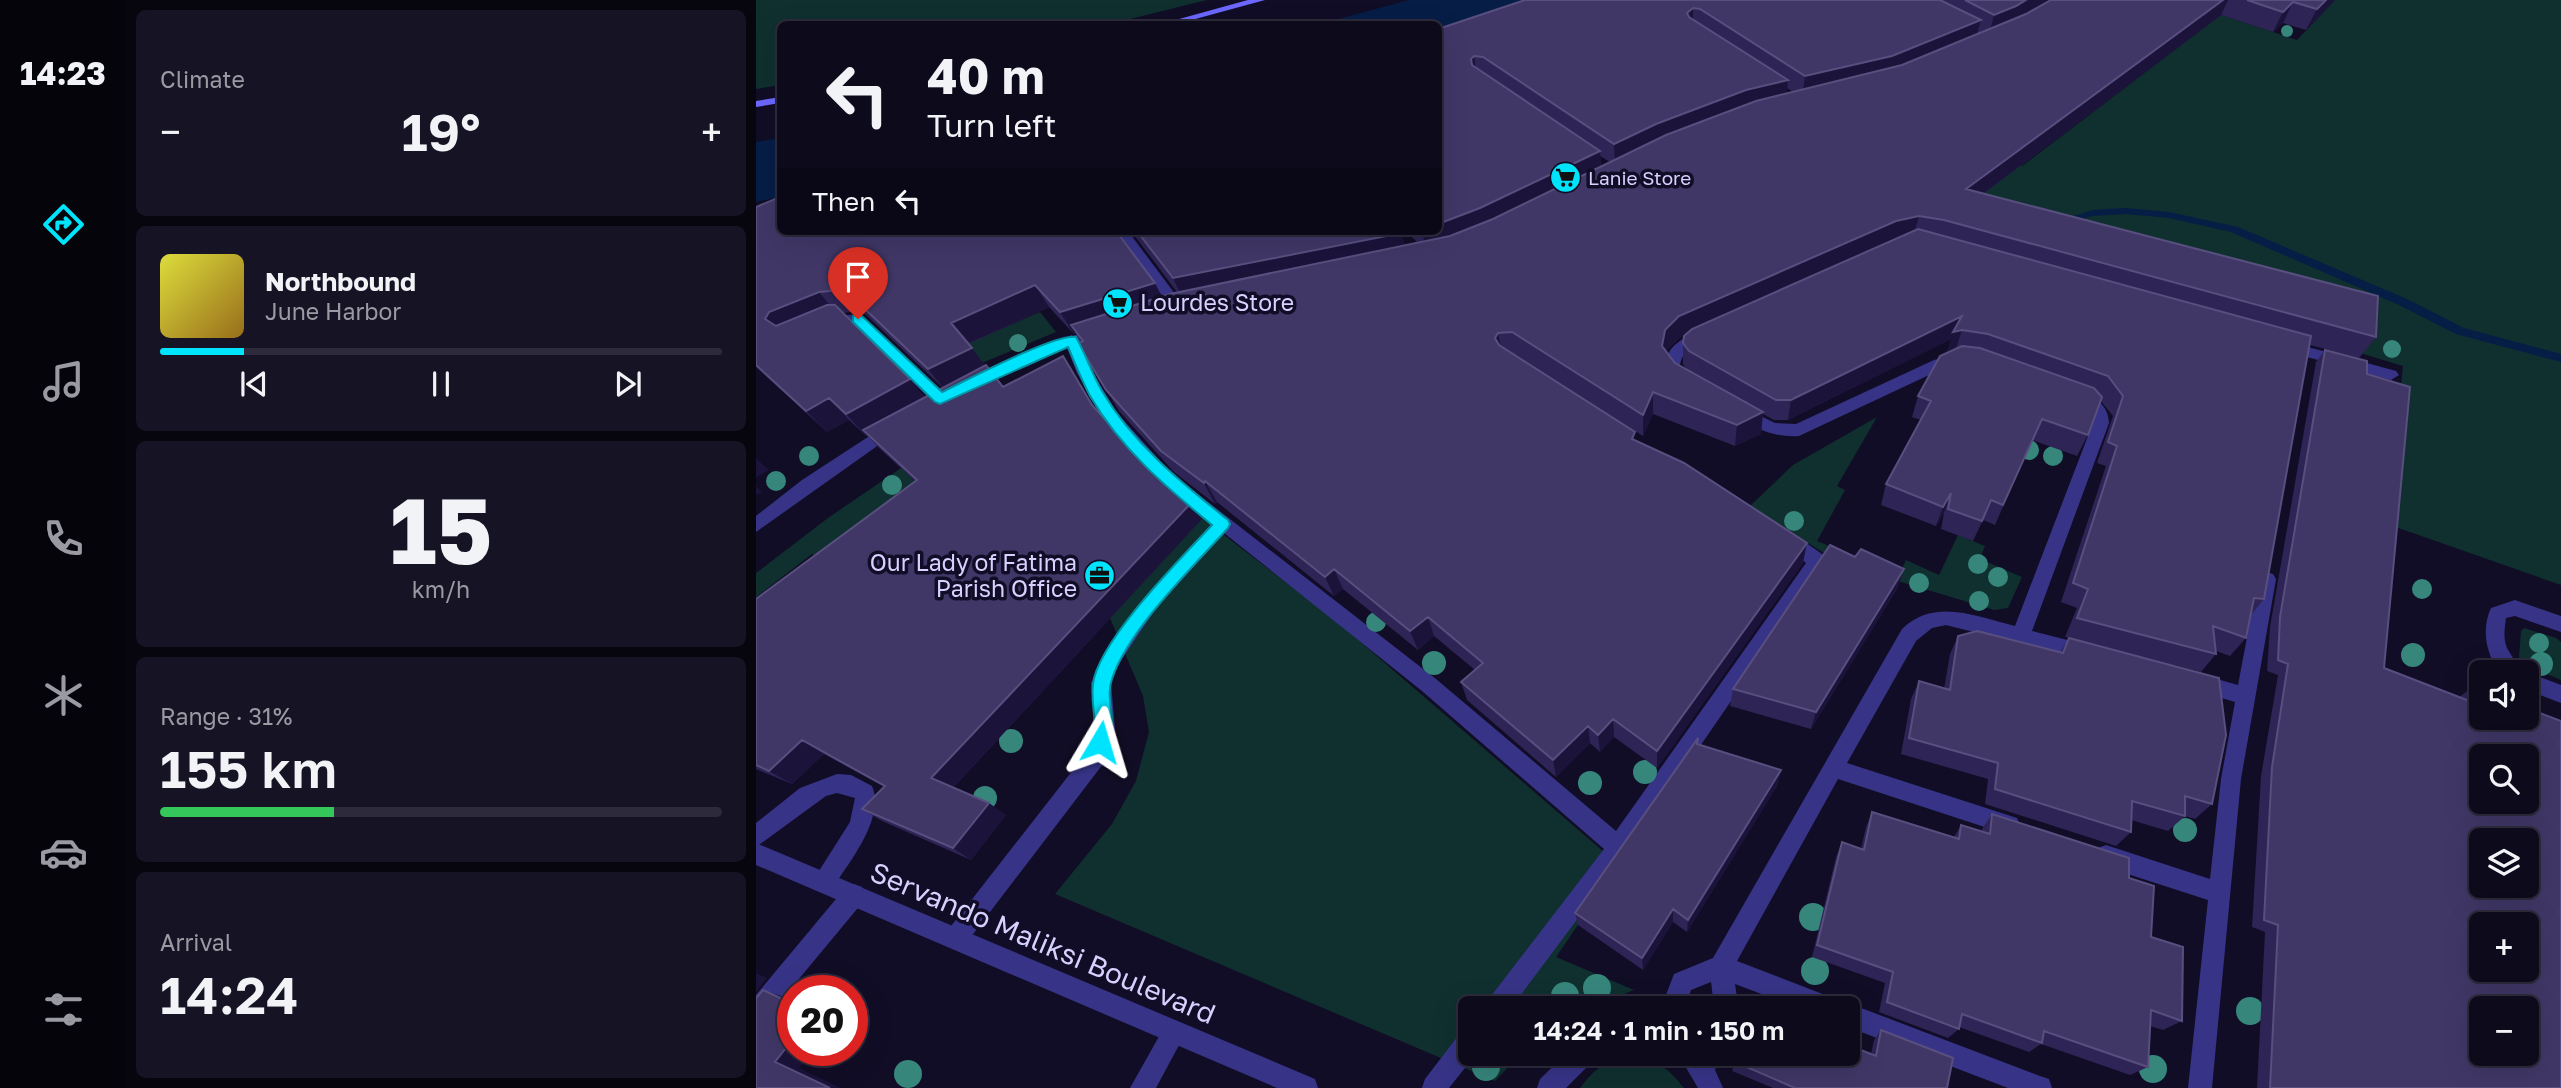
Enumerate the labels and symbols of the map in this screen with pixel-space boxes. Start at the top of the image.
supermarket icon: Lanie Store [1548,161,1582,195]
place label: Lanie Store [1588,166,1691,189]
pin [828,247,888,319]
supermarket icon: Lourdes Store [1100,286,1134,320]
place label: Lourdes Store [1140,288,1294,316]
place label: Our Lady of Fatima Parish Office [870,548,1077,602]
office icon: Our Lady of Fatima Parish Office [1083,559,1117,593]
position arrow [1063,705,1137,779]
street label: Servando Maliksi Boulevard [866,855,1221,1030]
speed limit sign: 20 [777,975,868,1066]

